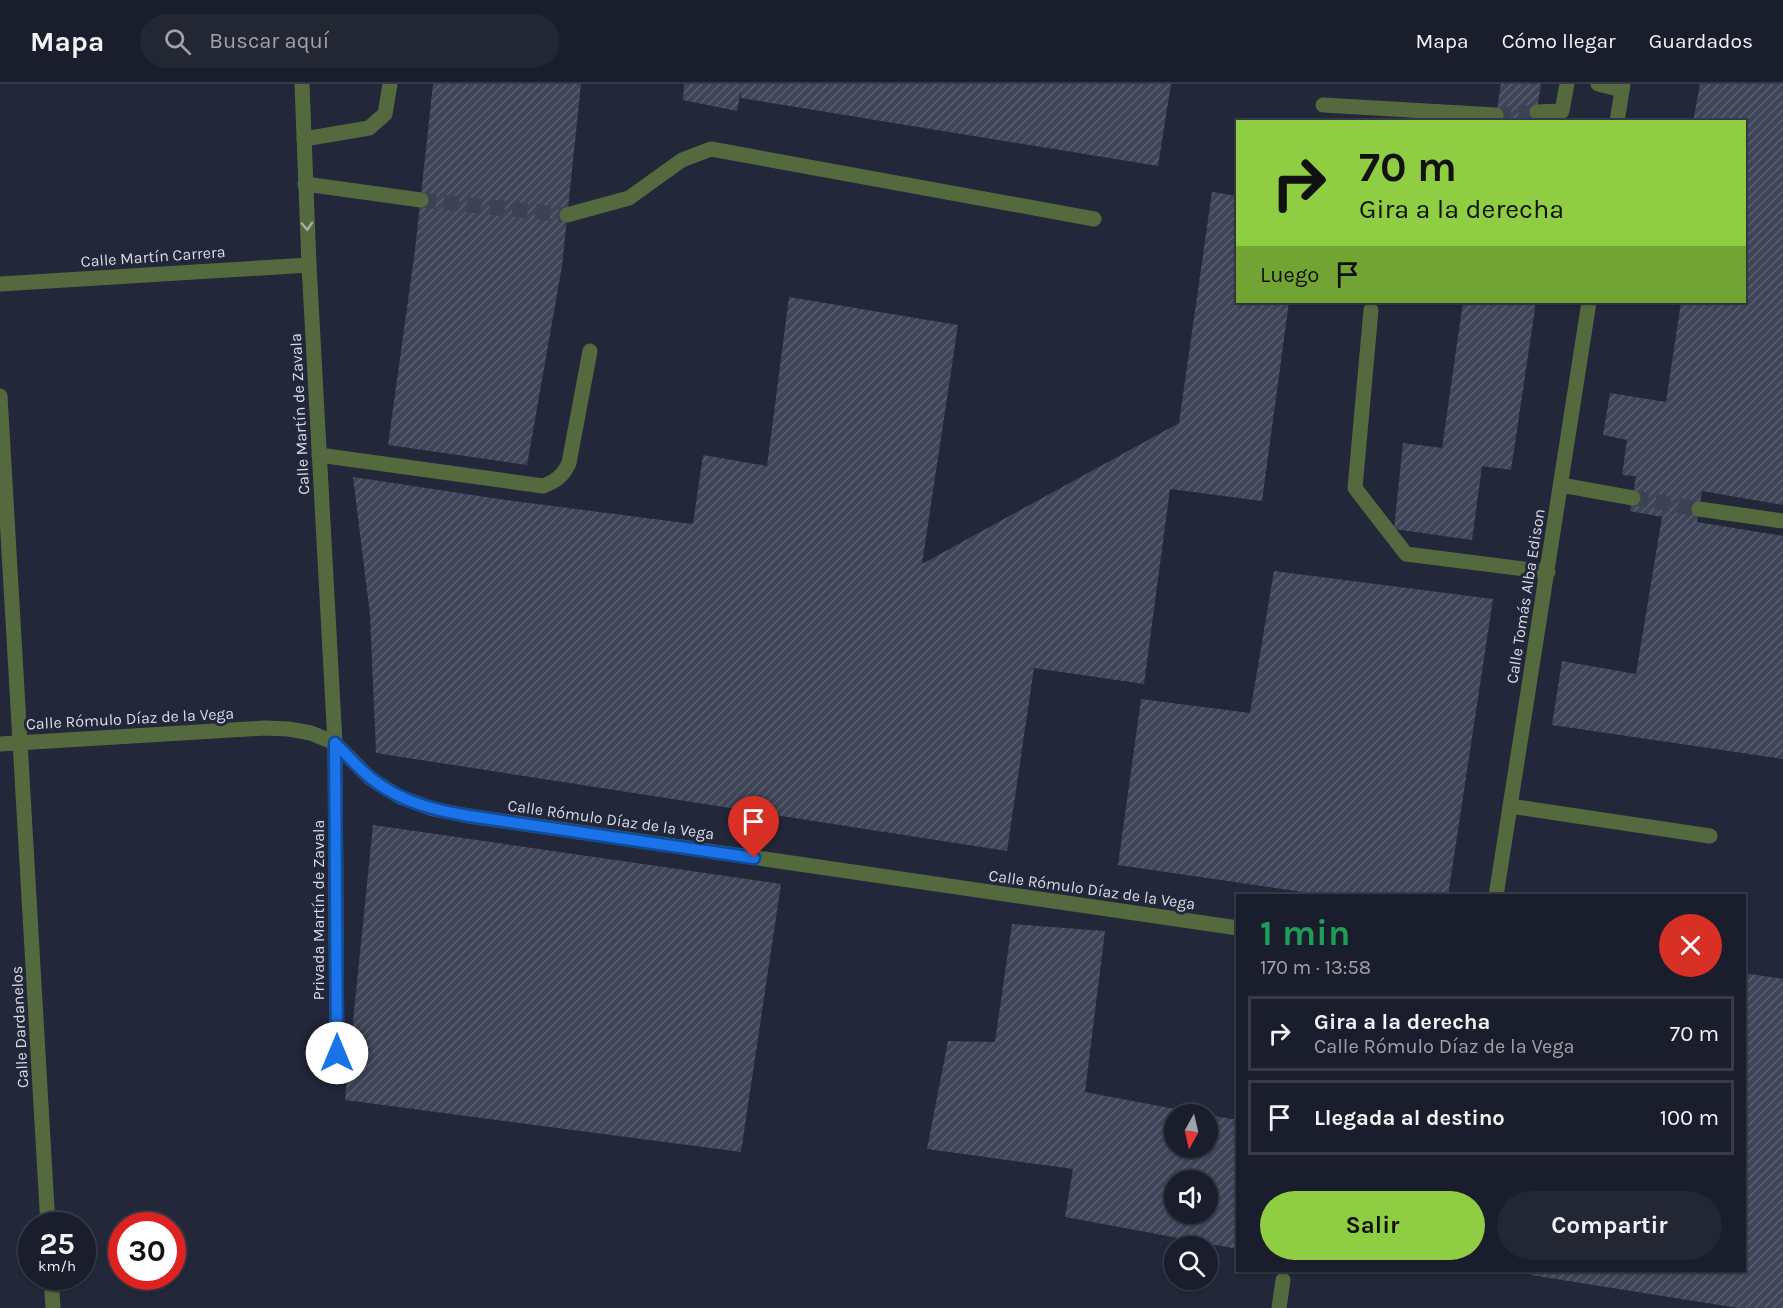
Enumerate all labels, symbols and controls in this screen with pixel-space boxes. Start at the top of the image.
search box [140,14,560,68]
text: Mapa [30,25,104,58]
icon: search [161,25,194,58]
text: Buscar aquí [209,28,329,54]
text: Mapa [1415,29,1469,53]
text: Cómo llegar [1502,29,1616,53]
text: Guardados [1649,29,1753,53]
text: 70 m [1359,142,1457,192]
icon: right [1260,144,1338,222]
text: Gira a la derecha [1359,193,1564,225]
one-way arrow [301,222,314,231]
street label: Calle Martín Carrera [80,242,226,271]
icon: arrive [1331,258,1364,291]
text: Luego [1260,262,1319,288]
street label: Calle Martín de Zavala [286,333,313,495]
street label: Calle Tomás Alba Edison [1502,507,1549,685]
street label: Calle Rómulo Díaz de la Vega [25,704,235,733]
street label: Calle Rómulo Díaz de la Vega [506,796,715,843]
pin [728,796,779,858]
icon: arrive [737,805,770,838]
street label: Privada Martín de Zavala [309,820,328,1000]
street label: Calle Rómulo Díaz de la Vega [987,866,1196,913]
text: 1 min [1260,912,1350,954]
button: close [1659,914,1722,977]
text: 170 m · 13:58 [1260,956,1371,979]
street label: Calle Dardanelos [7,965,32,1089]
text: Gira a la derecha [1314,1009,1490,1035]
icon: right [1263,1017,1296,1050]
position arrow [305,1021,369,1085]
text: 70 m [1670,1021,1719,1047]
text: Calle Rómulo Díaz de la Vega [1314,1035,1575,1058]
icon: arrive [1263,1101,1296,1134]
north arrow [1164,1104,1218,1158]
map controls [1164,1104,1218,1290]
text: Llegada al destino [1314,1105,1505,1131]
text: 100 m [1660,1105,1719,1131]
button: sound [1164,1170,1218,1224]
button: Salir [1260,1191,1485,1260]
button: Compartir [1497,1191,1722,1260]
speed limit sign: 30 [108,1212,186,1290]
text: 25 [39,1226,75,1262]
button: search [1164,1236,1218,1290]
text: km/h [38,1257,76,1275]

